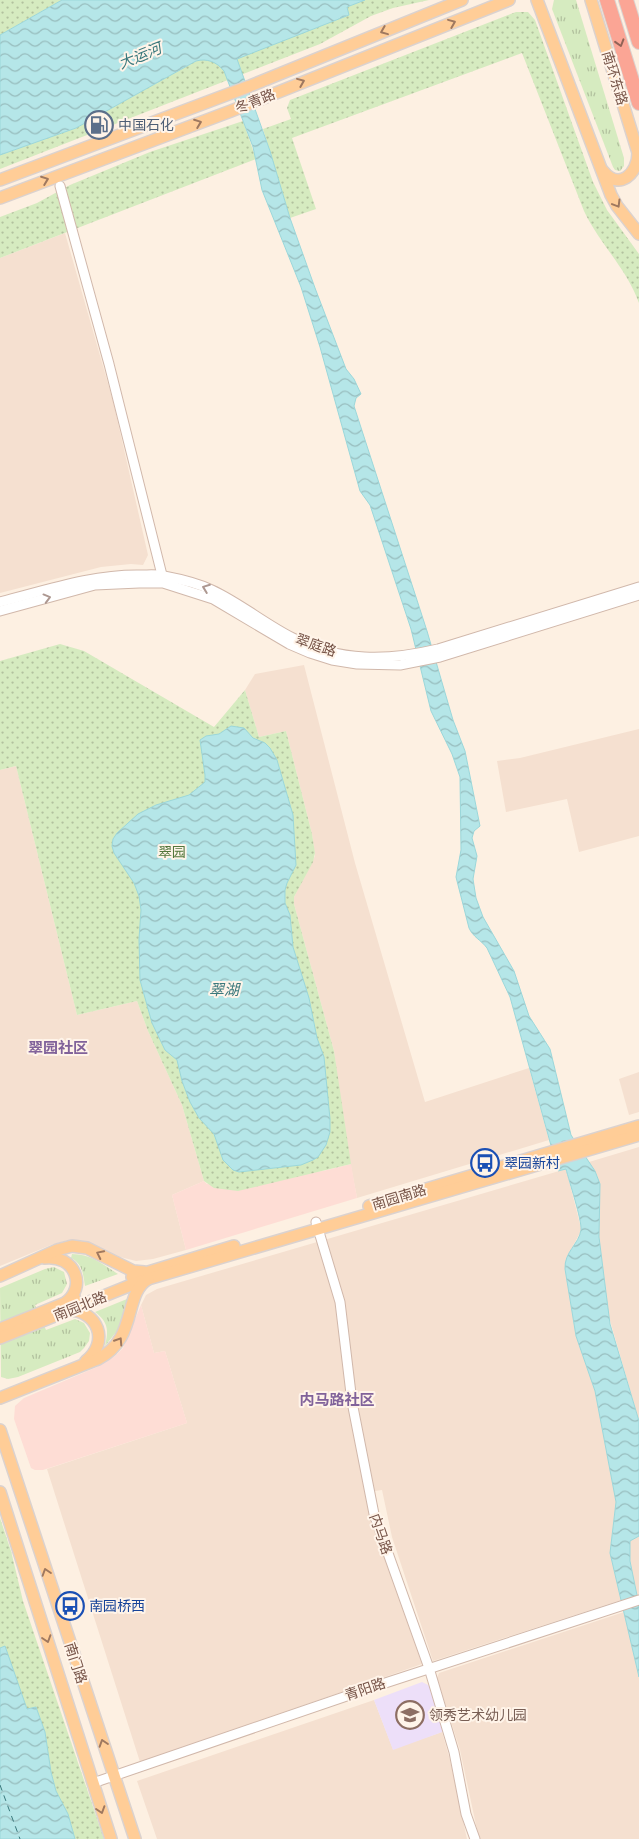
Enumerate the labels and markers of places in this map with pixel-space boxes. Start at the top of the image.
fuel station icon: 中国石化 [84,110,114,140]
place label: 中国石化 [118,117,174,133]
bus stop icon: 翠园新村 [470,1148,500,1178]
place label: 翠园新村 [504,1155,560,1171]
bus stop icon: 南园桥西 [55,1591,85,1621]
place label: 南园桥西 [89,1598,145,1614]
school or university icon: 领秀艺术幼儿园 [395,1700,425,1730]
place label: 领秀艺术幼儿园 [429,1707,527,1723]

